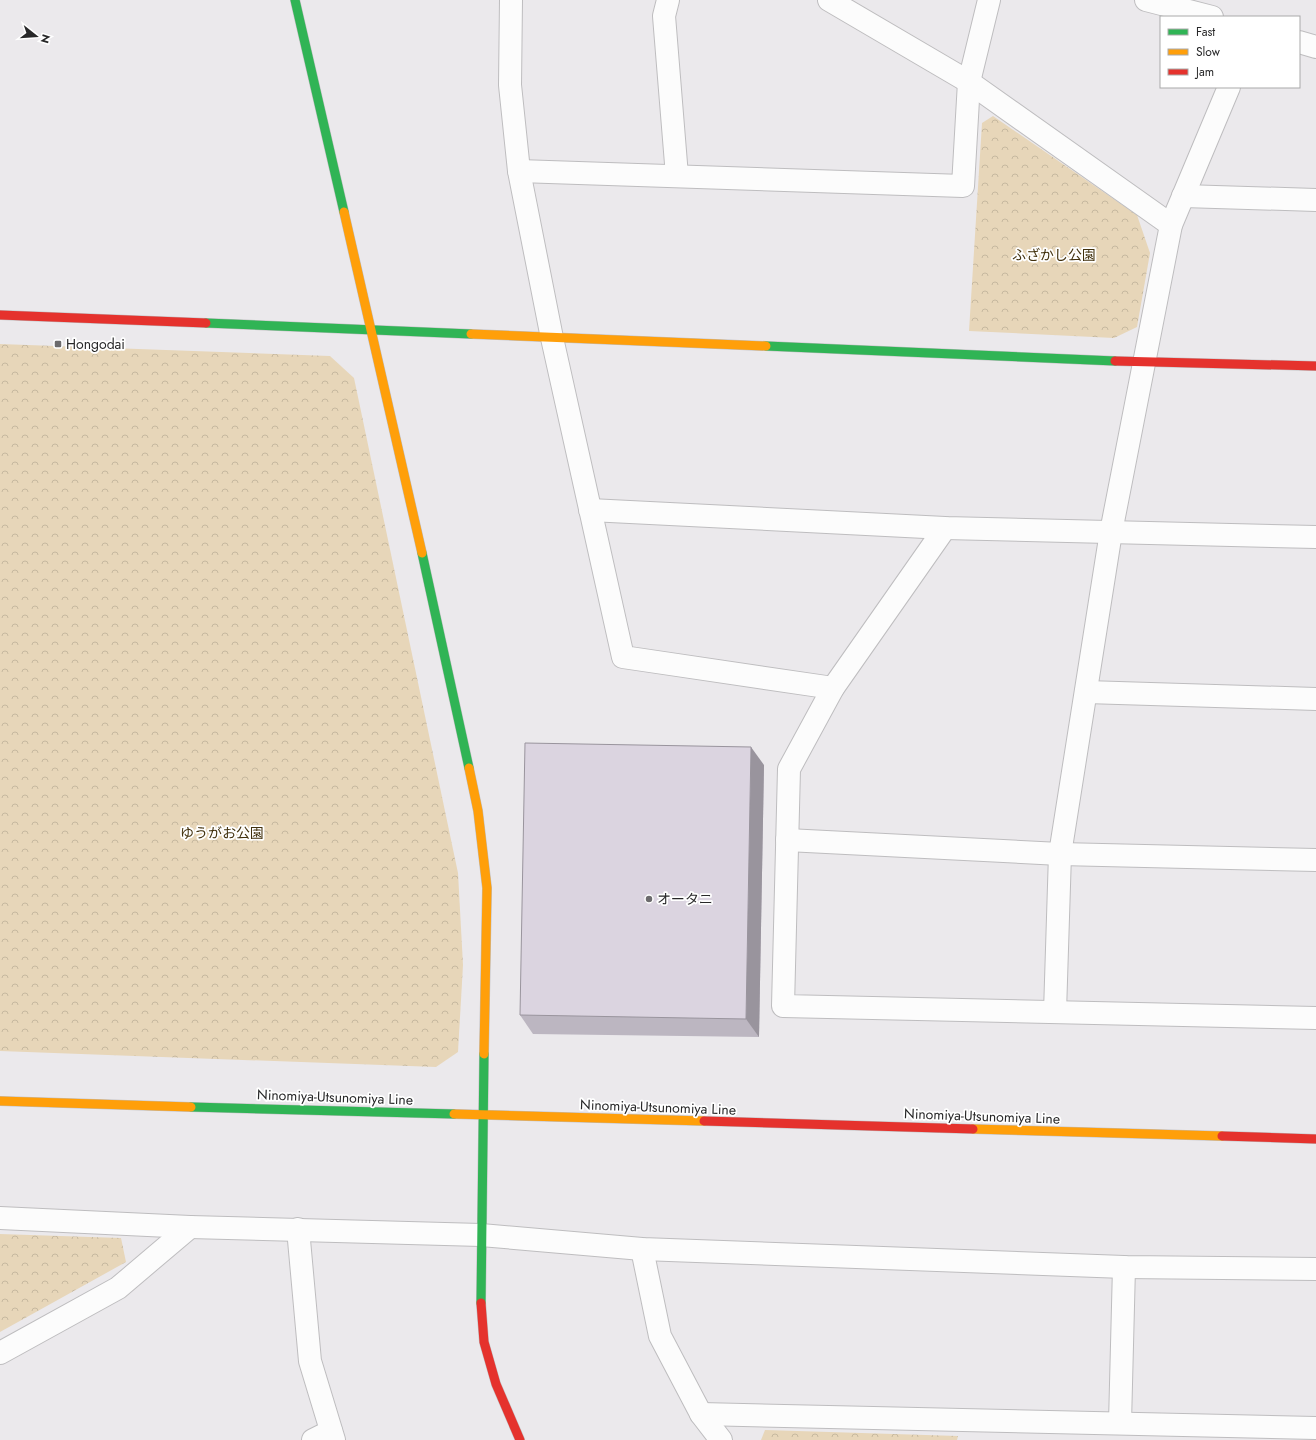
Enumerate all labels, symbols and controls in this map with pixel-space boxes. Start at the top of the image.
north arrow [16,16,56,56]
legend [1160,16,1300,88]
text: Fast [1196,23,1215,41]
text: N [37,32,54,45]
text: Slow [1196,43,1221,61]
text: Jam [1194,63,1214,81]
park label: ふざかし公園 [1012,245,1096,265]
place label: Hongodai [66,334,125,354]
marker: Hongodai [53,339,63,349]
park label: ゆうがお公園 [180,823,264,843]
place label: オータニ [657,889,713,909]
marker: オータニ [644,894,654,904]
street label: Ninomiya-Utsunomiya Line [257,1084,413,1110]
street label: Ninomiya-Utsunomiya Line [580,1094,736,1120]
street label: Ninomiya-Utsunomiya Line [904,1103,1060,1129]

